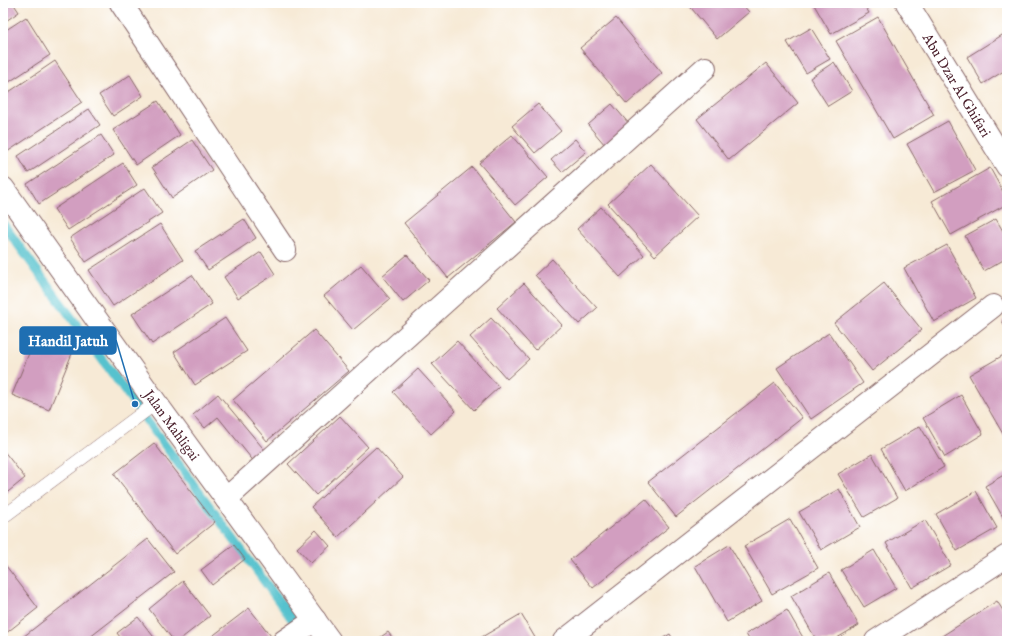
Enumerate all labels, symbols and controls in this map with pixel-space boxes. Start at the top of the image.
street label: Abu Dzar Al Ghifari [918,30,994,141]
callout: Handil Jatuh [20,327,116,354]
text: Handil Jatuh [28,332,109,351]
street label: Jalan Mahligai [138,385,203,465]

